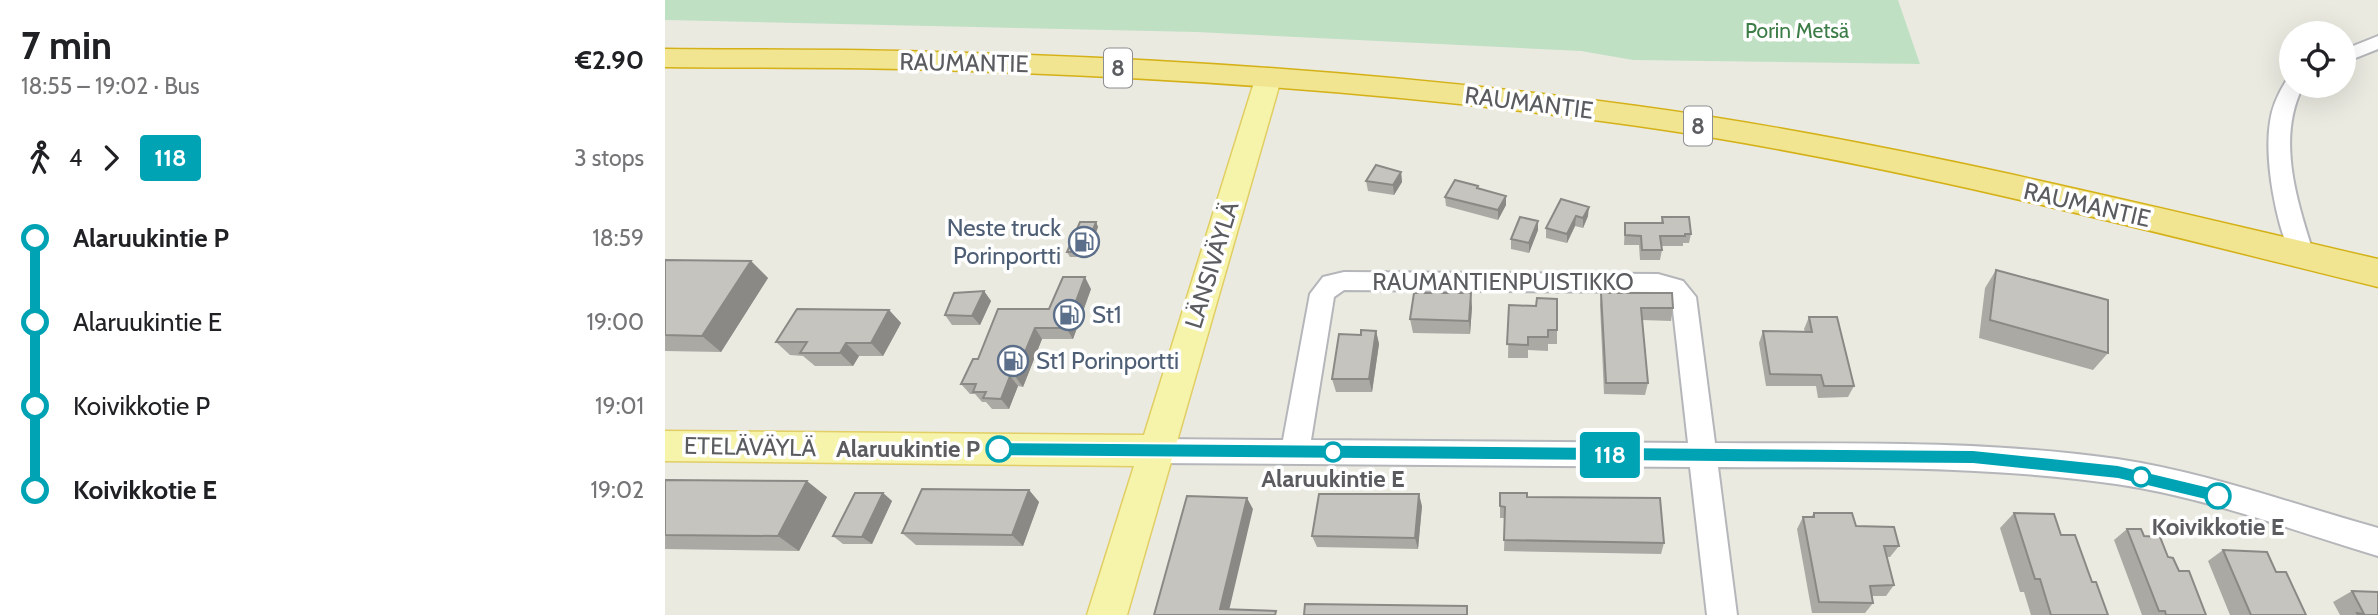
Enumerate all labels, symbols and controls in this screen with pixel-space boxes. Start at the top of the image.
park label: Porin Metsä [1745,18,1849,43]
map controls [2279,21,2356,98]
button: locate [2279,21,2356,98]
text: 7 min [21,22,112,69]
text: €2.90 [575,44,644,76]
street label: RAUMANTIE [899,47,1029,78]
road number: 8 [1104,48,1132,88]
text: 18:55 – 19:02 · Bus [21,72,199,100]
street label: RAUMANTIE [1463,80,1595,125]
road number: 8 [1684,106,1712,146]
icon: walk [21,139,59,177]
icon: forward [92,139,130,177]
text: 118 [154,143,187,172]
text: 4 [69,144,82,172]
text: 3 stops [574,144,644,172]
street label: RAUMANTIE [2021,176,2153,233]
street label: LÄNSIVÄYLÄ [1179,198,1245,332]
place label: Neste truck Porinportti [947,213,1061,270]
text: Alaruukintie P [73,222,229,254]
text: 18:59 [592,224,644,252]
fuel station icon: Neste truck Porinportti [1067,225,1101,259]
street label: RAUMANTIENPUISTIKKO [1372,267,1634,296]
fuel station icon: St1 [1052,298,1086,332]
place label: St1 [1092,300,1122,329]
text: Alaruukintie E [73,306,222,338]
text: 19:00 [587,308,644,336]
fuel station icon: St1 Porinportti [996,344,1030,378]
place label: St1 Porinportti [1036,346,1179,375]
text: Koivikkotie P [73,390,210,422]
text: 19:01 [595,392,644,420]
street label: ETELÄVÄYLÄ [684,431,817,462]
line badge: 118 [1570,432,1650,478]
place label: Alaruukintie P [836,434,980,463]
marker: Alaruukintie P [986,436,1012,462]
text: 118 [1594,440,1626,469]
marker: Alaruukintie E [1323,442,1343,462]
place label: Alaruukintie E [1261,464,1405,493]
unlabelled marker [2131,467,2151,487]
text: Koivikkotie E [73,474,217,506]
text: 19:02 [591,476,644,504]
marker: Koivikkotie E [2205,483,2231,509]
place label: Koivikkotie E [2151,512,2285,541]

